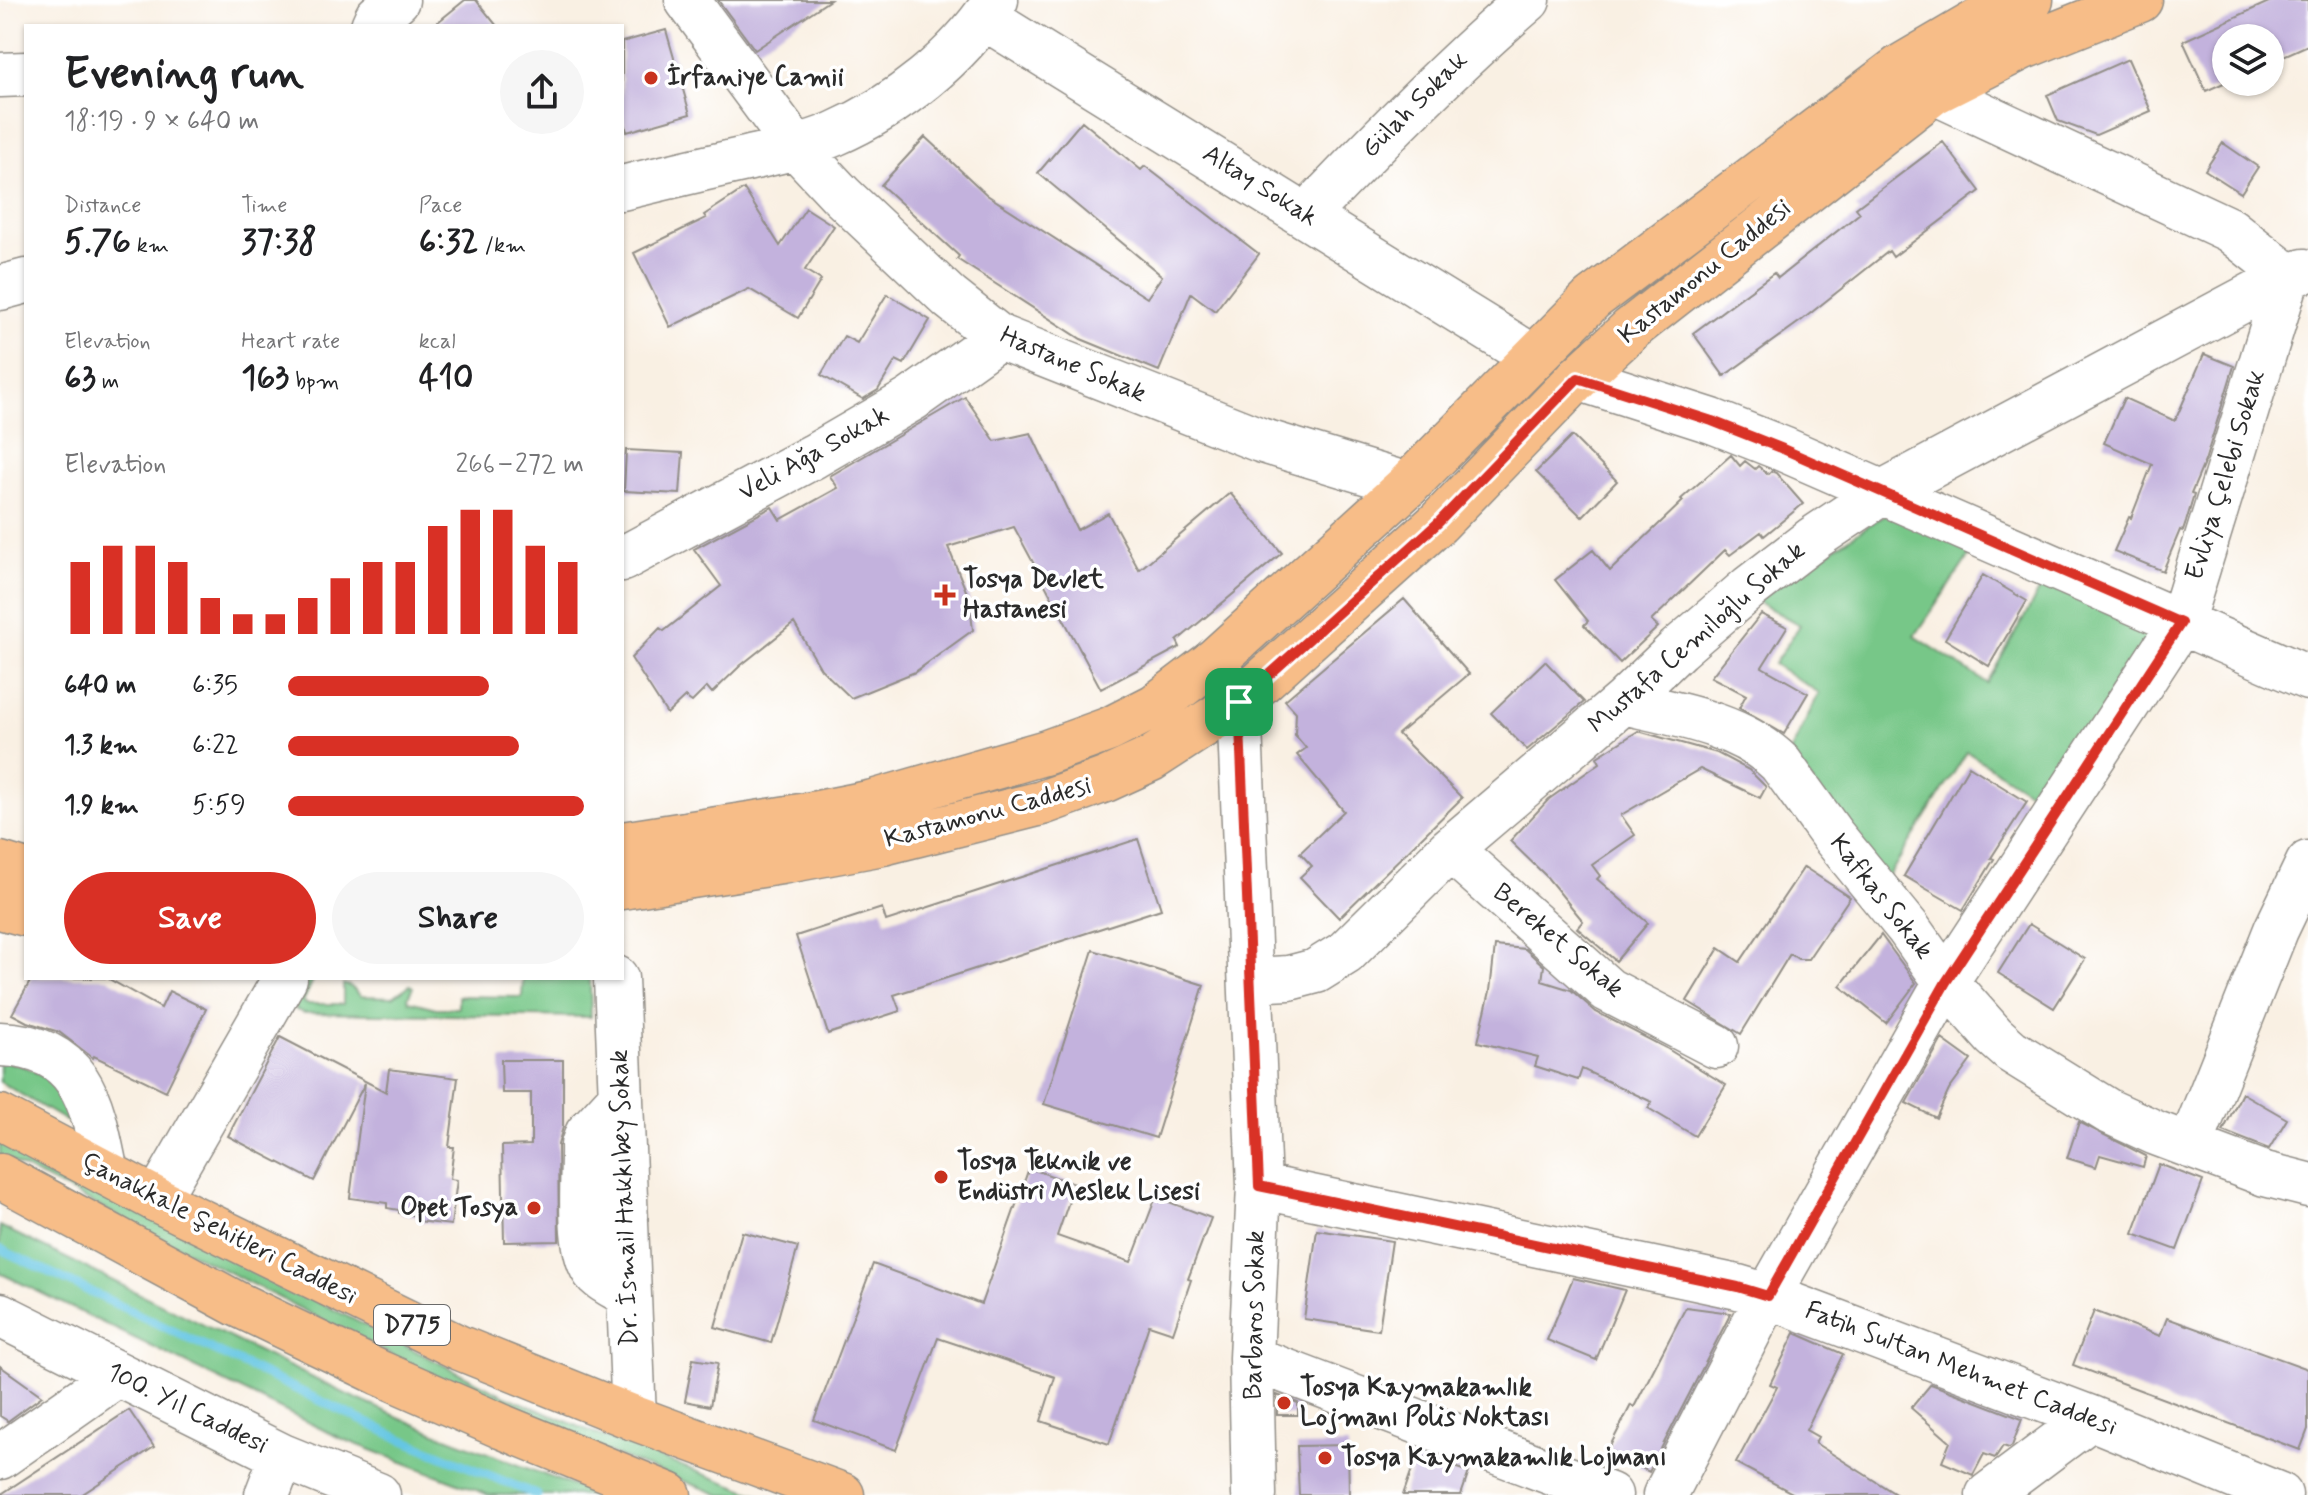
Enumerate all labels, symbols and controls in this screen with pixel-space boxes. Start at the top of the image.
map controls [2212,24,2284,96]
button: layers [2212,24,2284,96]
street label: Gülah Sokak [1354,44,1476,166]
text: Evening run [64,46,304,104]
button: share [500,50,584,134]
place label: İrfaniye Camii [667,61,844,95]
marker: İrfaniye Camii [642,69,660,87]
text: 18:19 · 9 × 640 m [64,105,259,139]
street label: Altay Sokak [1196,137,1324,235]
text: Distance [64,192,141,220]
text: Time [241,192,287,220]
text: Pace [419,192,462,220]
street label: Kastamonu Caddesi [1612,192,1798,352]
text: 5.76 [64,220,131,265]
text: 37:38 [241,220,317,265]
text: 6:32 [419,220,478,265]
text: km [131,232,169,260]
text: /km [478,232,526,260]
street label: Hastane Sokak [995,319,1151,411]
text: Elevation [64,328,151,356]
text: Heart rate [241,328,340,356]
text: kcal [419,328,456,356]
text: 63 [64,356,96,401]
text: 163 [241,356,289,401]
text: 410 [419,356,474,401]
street label: Evliya Çelebi Sokak [2178,365,2274,584]
text: m [96,368,119,396]
text: bpm [289,368,339,396]
street label: Veli Ağa Sokak [733,399,895,509]
text: Elevation [64,448,166,482]
text: 266–272 m [456,448,584,482]
street label: Mustafa Cemiloğlu Sokak [1581,534,1813,742]
place label: Tosya Devlet Hastanesi [963,563,1104,627]
marker: Tosya Devlet Hastanesi [934,584,956,606]
pin [1205,668,1273,736]
text: 640 m [64,669,136,703]
text: 6:35 [192,669,238,703]
icon: arrive [1217,680,1261,724]
text: 1.3 km [64,729,138,763]
text: 6:22 [192,729,239,763]
street label: Kastamonu Caddesi [881,769,1095,857]
text: 1.9 km [64,789,139,823]
text: 5:59 [192,789,246,823]
street label: Kafkas Sokak [1821,827,1941,967]
button: Save [64,872,316,964]
button: Share [332,872,584,964]
street label: Bereket Sokak [1485,876,1631,1006]
street label: Dr. İsmail Hakkıbey Sokak [603,1049,647,1347]
street label: Çanakkale Şehitleri Caddesi [75,1145,363,1313]
place label: Tosya Teknik ve Endüstri Meslek Lisesi [957,1145,1200,1209]
marker: Tosya Teknik ve Endüstri Meslek Lisesi [932,1168,950,1186]
place label: Opet Tosya [400,1191,518,1225]
marker: Opet Tosya [525,1199,543,1217]
street label: Barbaros Sokak [1237,1230,1273,1400]
street label: Fatih Sultan Mehmet Caddesi [1800,1294,2122,1444]
road number: D775 [374,1305,450,1345]
street label: 100. Yıl Caddesi [101,1355,273,1463]
place label: Tosya Kaymakamlık Lojmanı Polis Noktası [1300,1371,1550,1435]
marker: Tosya Kaymakamlık Lojmanı Polis Noktası [1275,1394,1293,1412]
place label: Tosya Kaymakamlık Lojmanı [1341,1441,1667,1476]
marker: Tosya Kaymakamlık Lojmanı [1316,1449,1334,1467]

